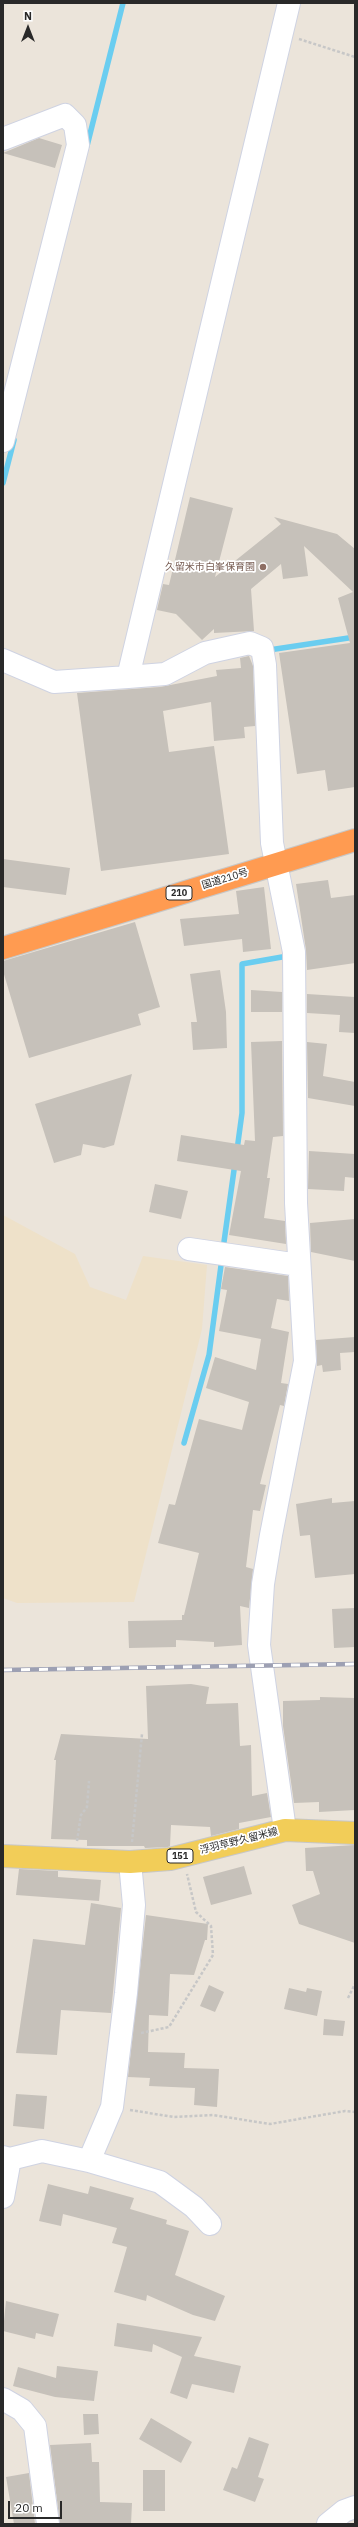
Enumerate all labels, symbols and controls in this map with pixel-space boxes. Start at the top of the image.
north arrow [8,8,48,48]
text: N [24,9,32,23]
place label: 久留米市白峯保育園 [165,561,255,573]
marker: 久留米市白峯保育園 [258,562,268,572]
street label: 国道210号 [200,866,250,892]
road number: 210 [166,886,192,900]
street label: 浮羽草野久留米線 [199,1826,279,1856]
road number: 151 [167,1849,193,1863]
scale bar [10,2493,64,2519]
text: 20 m [15,2500,43,2515]

